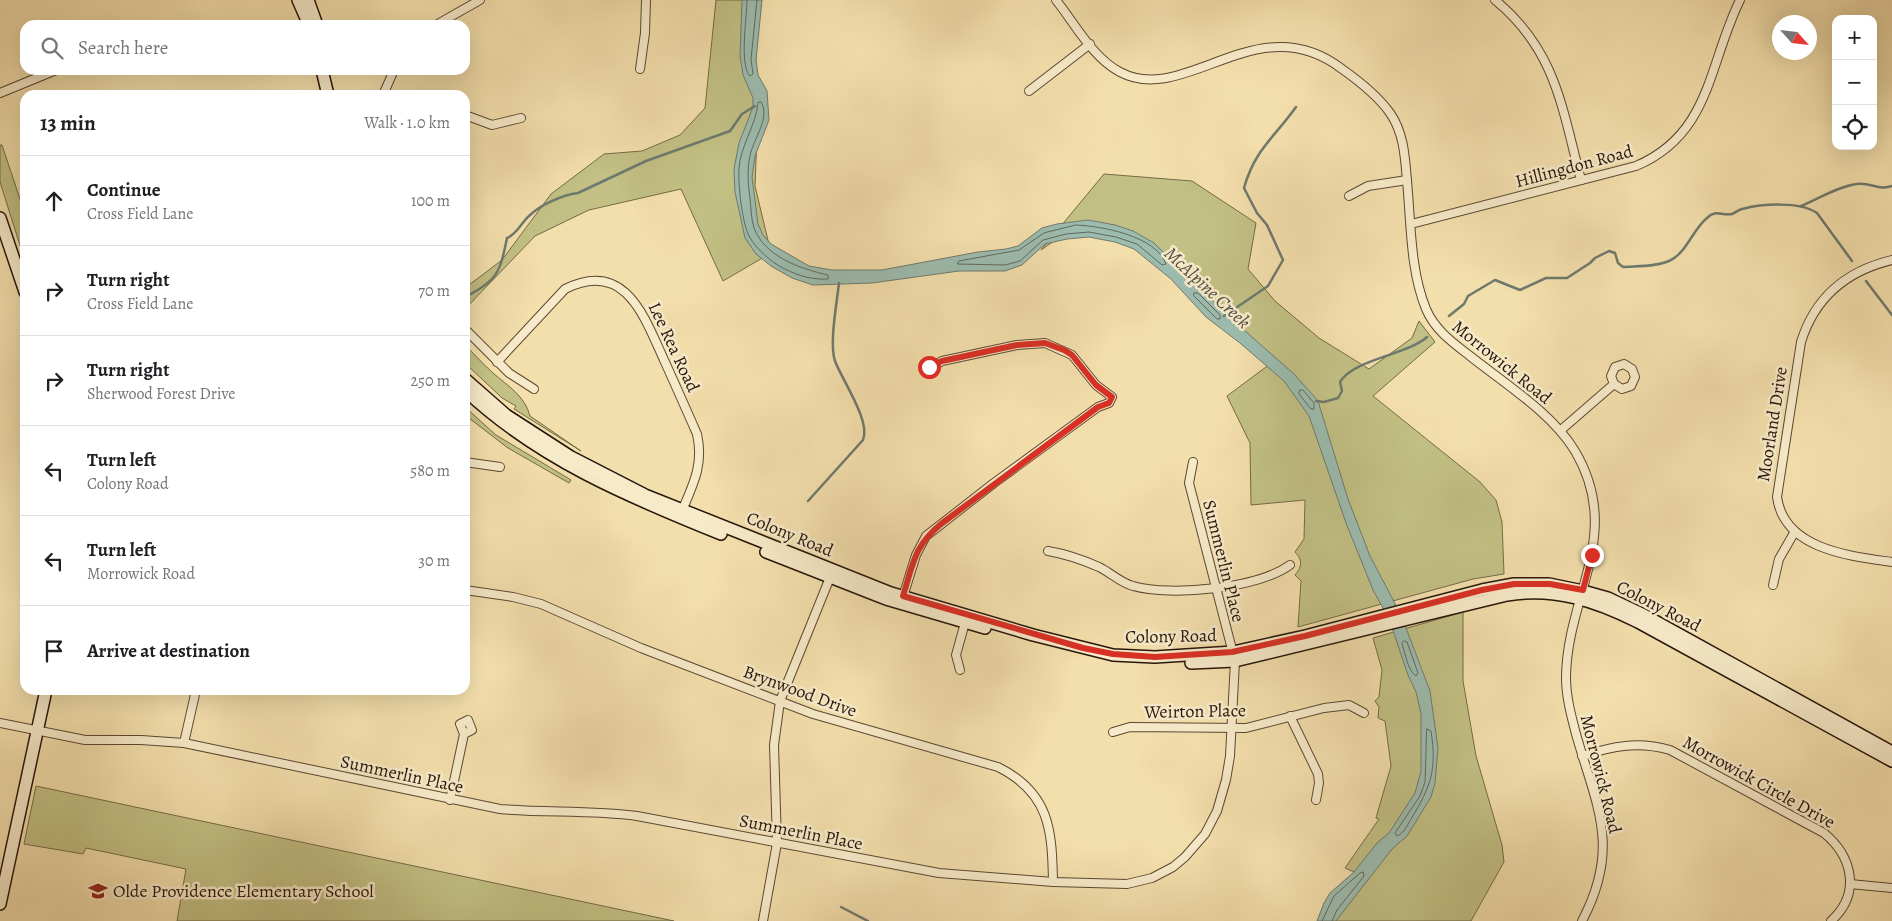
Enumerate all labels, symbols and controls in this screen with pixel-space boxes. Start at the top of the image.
north arrow [1772,15,1817,60]
map controls [1832,15,1877,150]
button: + [1832,15,1877,60]
search box [20,20,470,75]
icon: search [38,34,66,62]
text: Search here [78,35,168,61]
button: − [1832,60,1877,105]
button: locate [1832,105,1877,150]
text: 13 min [40,109,96,137]
text: Walk · 1.0 km [364,112,450,134]
street label: Hillingdon Road [1513,139,1636,193]
text: Continue [87,177,161,203]
icon: ahead [40,187,68,215]
text: 100 m [411,190,450,212]
text: Cross Field Lane [87,203,193,225]
water label: McAlpine Creek [1158,241,1256,335]
text: Turn right [87,267,169,293]
icon: right [40,277,68,305]
text: 70 m [418,280,450,302]
text: Cross Field Lane [87,293,193,315]
street label: Lee Rea Road [643,298,705,396]
street label: Morrowick Road [1447,314,1557,410]
route start [918,356,941,379]
text: Turn right [87,357,169,383]
street label: Moorland Drive [1751,365,1793,483]
icon: right [40,367,68,395]
text: 250 m [411,370,450,392]
text: Sherwood Forest Drive [87,383,236,405]
text: Turn left [87,447,156,473]
icon: left [40,457,68,485]
text: 580 m [410,460,450,482]
text: Colony Road [87,473,169,495]
street label: Summerlin Place [1197,497,1251,625]
street label: Colony Road [743,506,837,562]
text: Turn left [87,537,156,563]
route end [1581,544,1604,567]
icon: left [40,547,68,575]
text: 30 m [418,550,450,572]
text: Morrowick Road [87,563,195,585]
street label: Colony Road [1613,574,1706,638]
street label: Colony Road [1125,623,1217,649]
icon: arrive [40,637,68,665]
text: Arrive at destination [87,638,250,664]
street label: Brynwood Drive [740,659,860,723]
street label: Weirton Place [1143,698,1246,724]
street label: Morrowick Road [1575,712,1627,836]
street label: Morrowick Circle Drive [1678,730,1840,834]
street label: Summerlin Place [338,749,466,799]
street label: Summerlin Place [737,808,865,856]
place label: Olde Providence Elementary School [113,879,374,903]
school or university icon: Olde Providence Elementary School [87,880,109,902]

